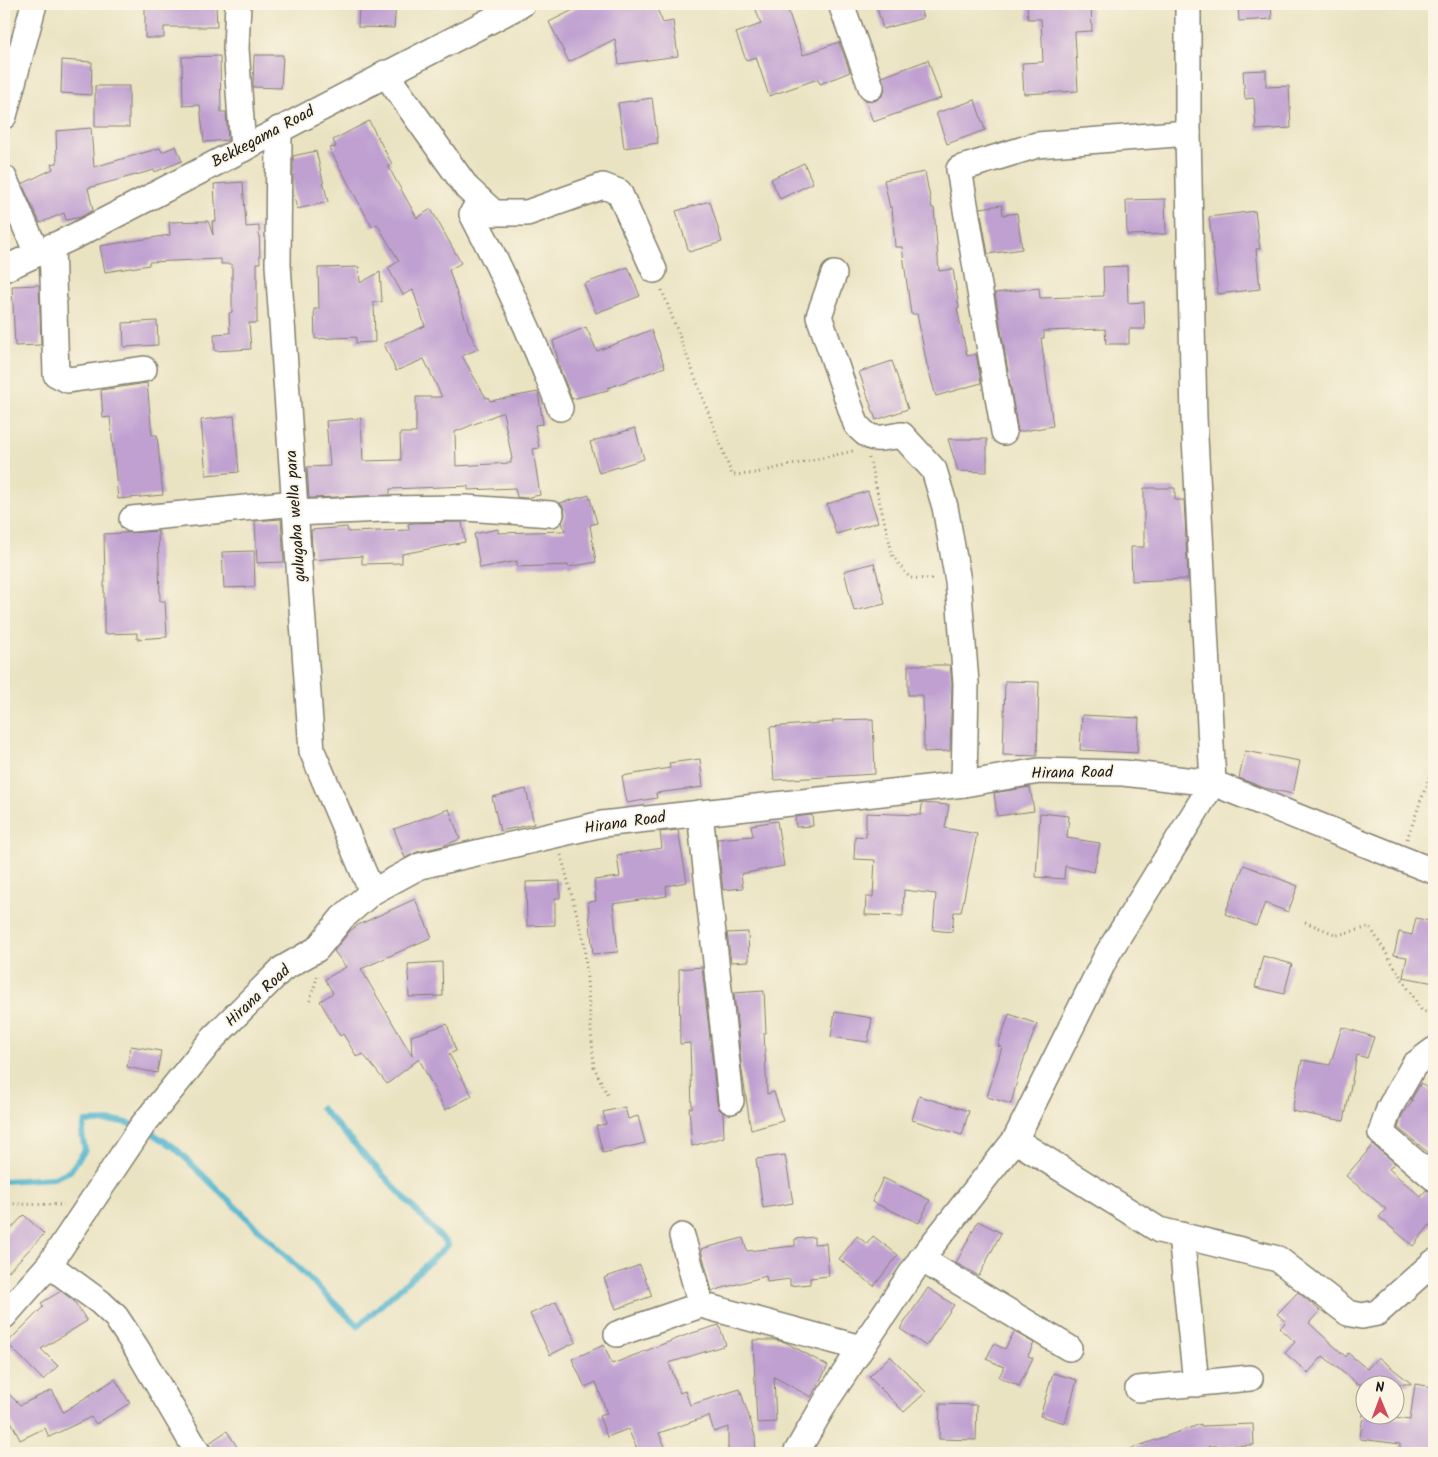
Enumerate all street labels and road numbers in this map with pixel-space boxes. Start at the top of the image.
street label: Bekkegama Road [207,99,320,175]
street label: gulugaha wella para [279,449,313,584]
street label: Hirana Road [1031,760,1114,786]
street label: Hirana Road [583,805,668,841]
street label: Hirana Road [220,958,297,1033]

